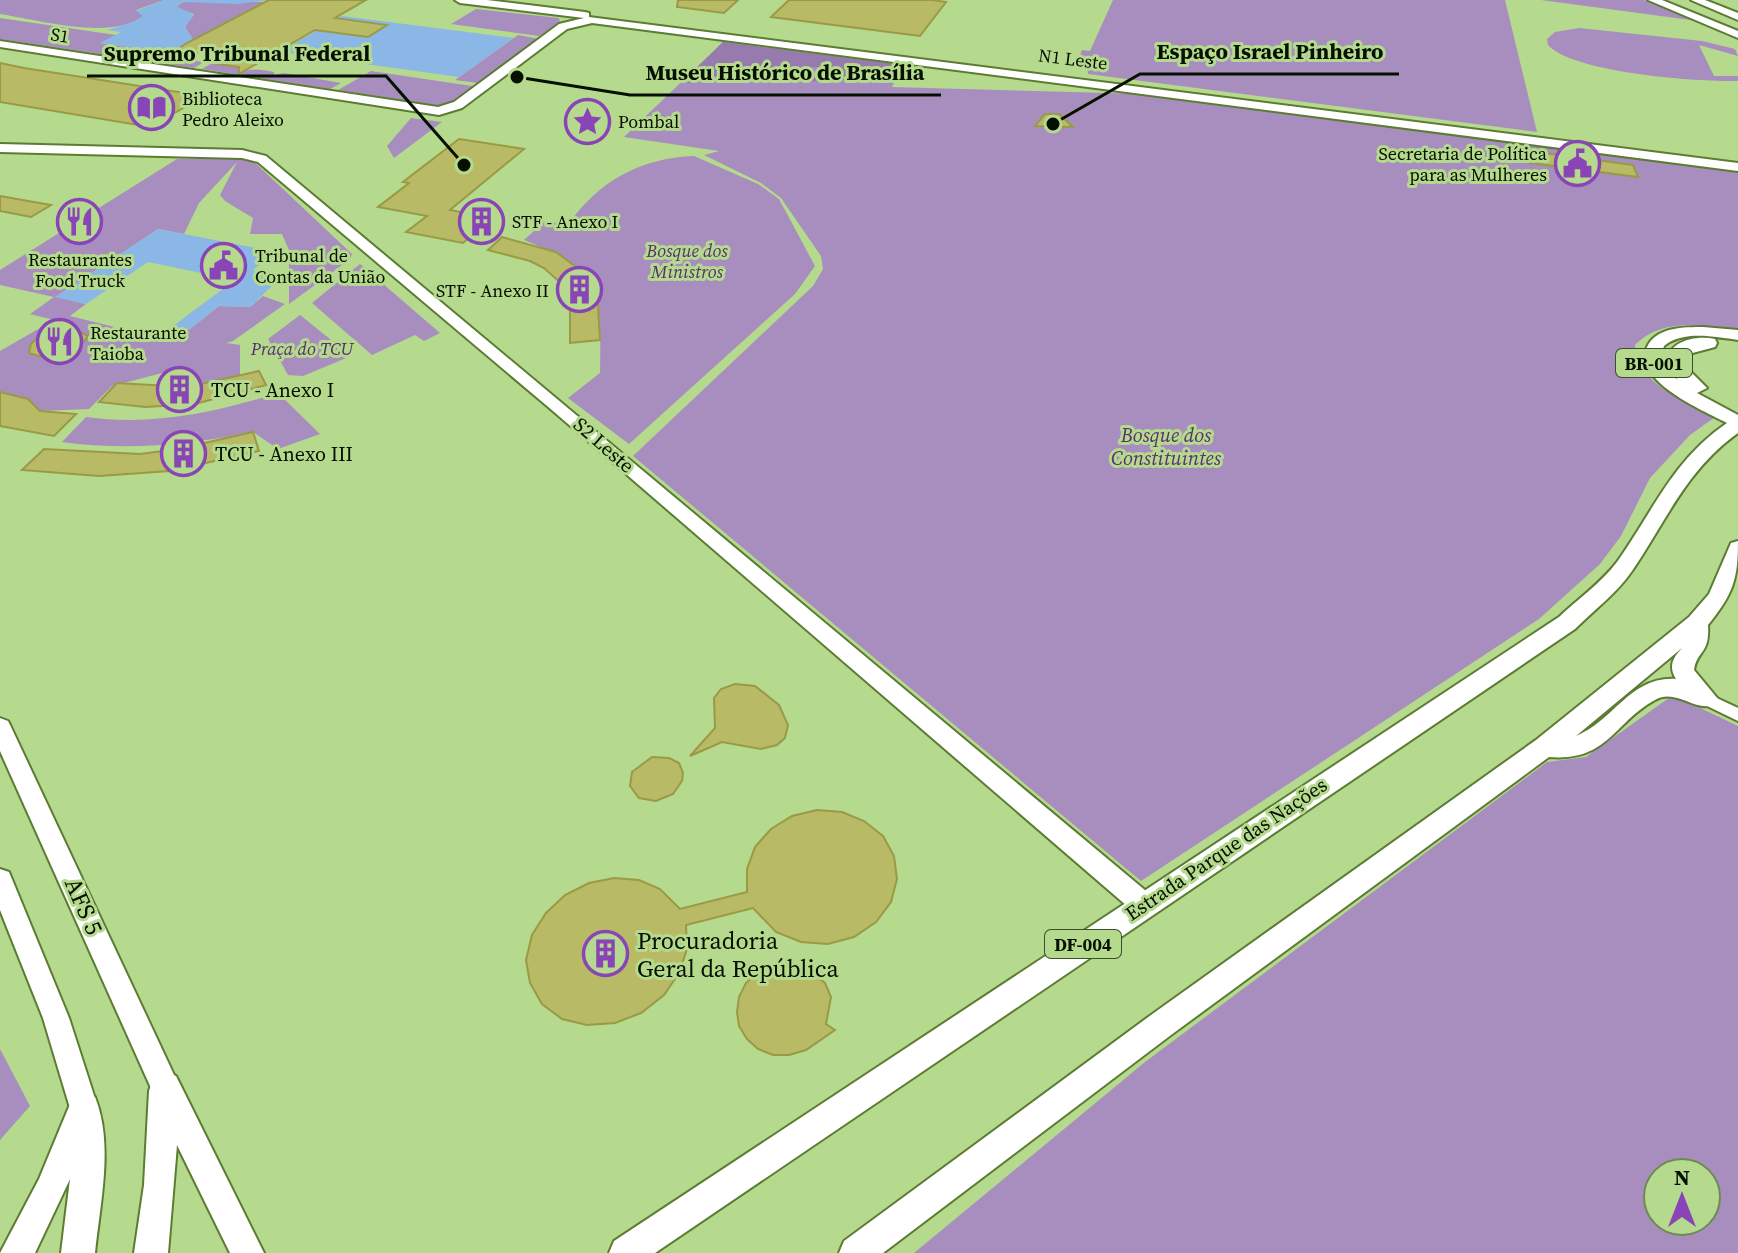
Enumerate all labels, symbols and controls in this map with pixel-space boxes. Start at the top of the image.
street label: S1 [49,21,71,49]
callout: Espaço Israel Pinheiro [1140,28,1399,74]
callout: Supremo Tribunal Federal [87,30,386,76]
text: Espaço Israel Pinheiro [1157,36,1383,66]
text: Supremo Tribunal Federal [104,38,370,68]
street label: N1 Leste [1037,42,1109,76]
callout: Museu Histórico de Brasília [630,49,941,95]
text: Museu Histórico de Brasília [646,57,925,87]
library icon: Biblioteca Pedro Aleixo [127,84,175,132]
place label: Biblioteca Pedro Aleixo [182,86,284,132]
place icon: Pombal [563,97,611,145]
place label: Pombal [618,109,679,134]
public building icon: Secretaria de Política para as Mulheres [1554,139,1602,187]
place label: Secretaria de Política para as Mulheres [1379,141,1548,187]
restaurant icon: Restaurantes Food Truck [56,197,104,245]
building icon: STF - Anexo I [457,197,505,245]
place label: STF - Anexo I [512,209,618,234]
park label: Bosque dos Ministros [645,238,728,284]
public building icon: Tribunal de Contas da União [200,241,248,289]
place label: Tribunal de Contas da União [255,243,385,289]
place label: Restaurantes Food Truck [28,247,132,293]
building icon: STF - Anexo II [556,266,604,314]
place label: STF - Anexo II [436,278,549,303]
restaurant icon: Restaurante Taioba [35,318,83,366]
place label: Restaurante Taioba [90,320,186,366]
park label: Praça do TCU [250,336,354,361]
road number: BR-001 [1616,349,1692,377]
building icon: TCU - Anexo I [156,366,204,414]
place label: TCU - Anexo I [211,376,334,404]
street label: S2 Leste [567,411,641,479]
park label: Bosque dos Constituintes [1111,421,1222,472]
building icon: TCU - Anexo III [160,430,208,478]
place label: TCU - Anexo III [215,440,353,468]
street label: Estrada Parque das Nações [1119,771,1333,927]
street label: AFS 5 [57,872,111,940]
place label: Procuradoria Geral da República [637,924,839,985]
building icon: Procuradoria Geral da República [582,930,630,978]
road number: DF-004 [1045,930,1121,958]
north arrow [1642,1157,1722,1237]
text: N [1674,1162,1690,1192]

